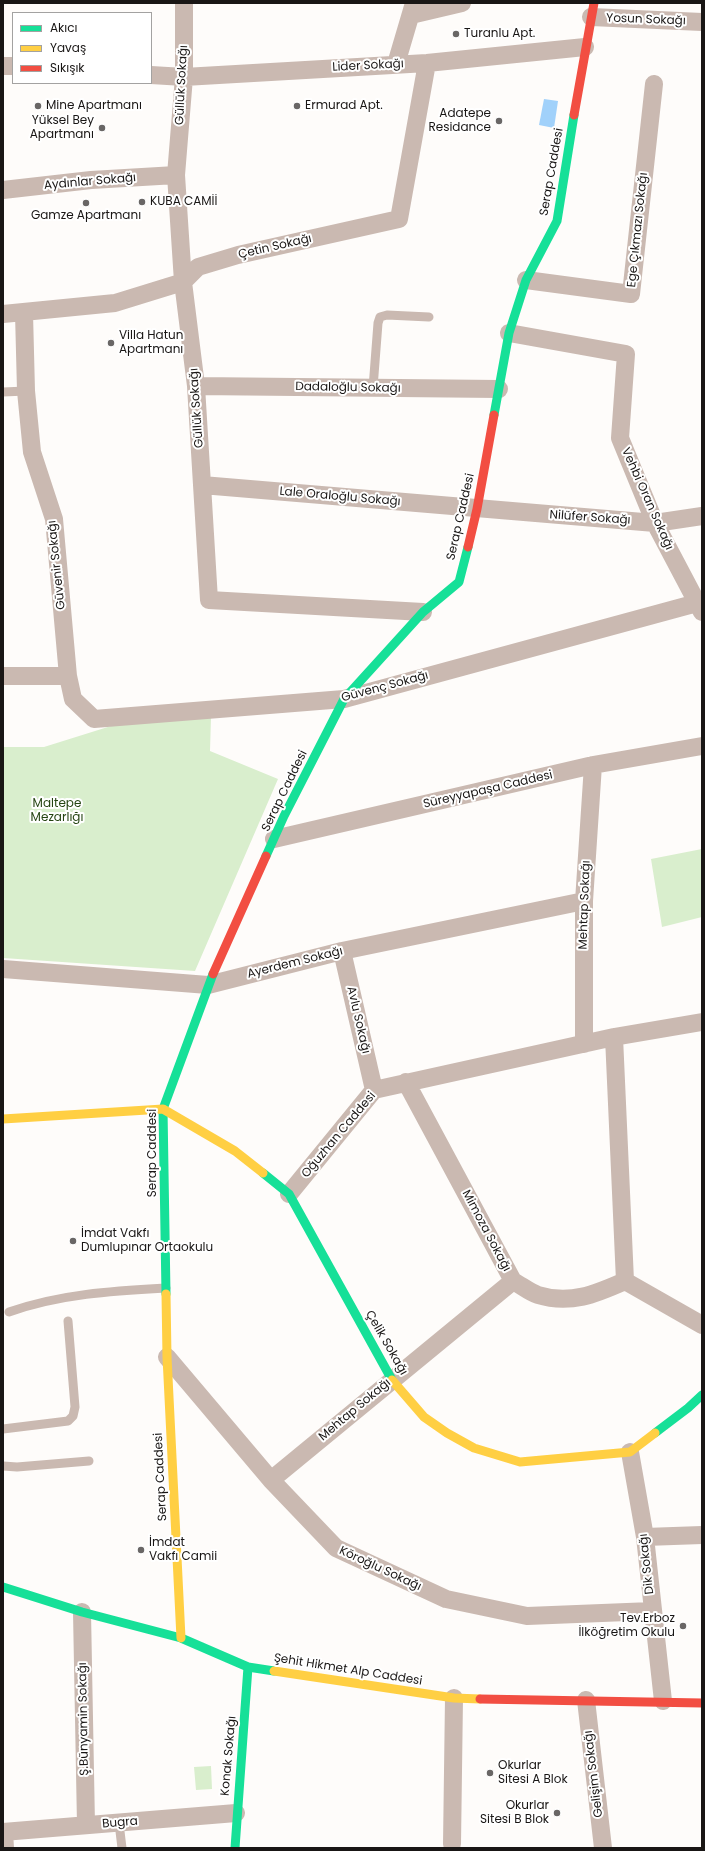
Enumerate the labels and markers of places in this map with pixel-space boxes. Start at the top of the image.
place label: Turanlu Apt. [464,27,535,41]
marker: Turanlu Apt. [451,29,461,39]
place label: Mine Apartmanı [46,99,142,113]
place label: Ermurad Apt. [305,99,383,113]
marker: Mine Apartmanı [33,101,43,111]
marker: Ermurad Apt. [292,101,302,111]
place label: Adatepe Residance [428,107,491,135]
place label: Yüksel Bey Apartmanı [30,114,94,142]
marker: Adatepe Residance [494,116,504,126]
marker: Yüksel Bey Apartmanı [97,123,107,133]
place label: KUBA CAMİİ [150,195,218,209]
marker: KUBA CAMİİ [137,197,147,207]
marker: Gamze Apartmanı [81,198,91,208]
place label: Gamze Apartmanı [31,209,141,223]
place label: Villa Hatun Apartmanı [119,329,183,357]
marker: Villa Hatun Apartmanı [106,338,116,348]
place label: İmdat Vakfı Dumlupınar Ortaokulu [81,1227,213,1255]
marker: İmdat Vakfı Dumlupınar Ortaokulu [68,1236,78,1246]
place label: İmdat Vakfı Camii [149,1536,217,1564]
marker: İmdat Vakfı Camii [136,1545,146,1555]
place label: Tev.Erboz İlköğretim Okulu [578,1612,675,1640]
marker: Tev.Erboz İlköğretim Okulu [678,1621,688,1631]
place label: Okurlar Sitesi A Blok [498,1759,568,1787]
marker: Okurlar Sitesi A Blok [485,1768,495,1778]
place label: Okurlar Sitesi B Blok [480,1799,549,1827]
marker: Okurlar Sitesi B Blok [552,1808,562,1818]

